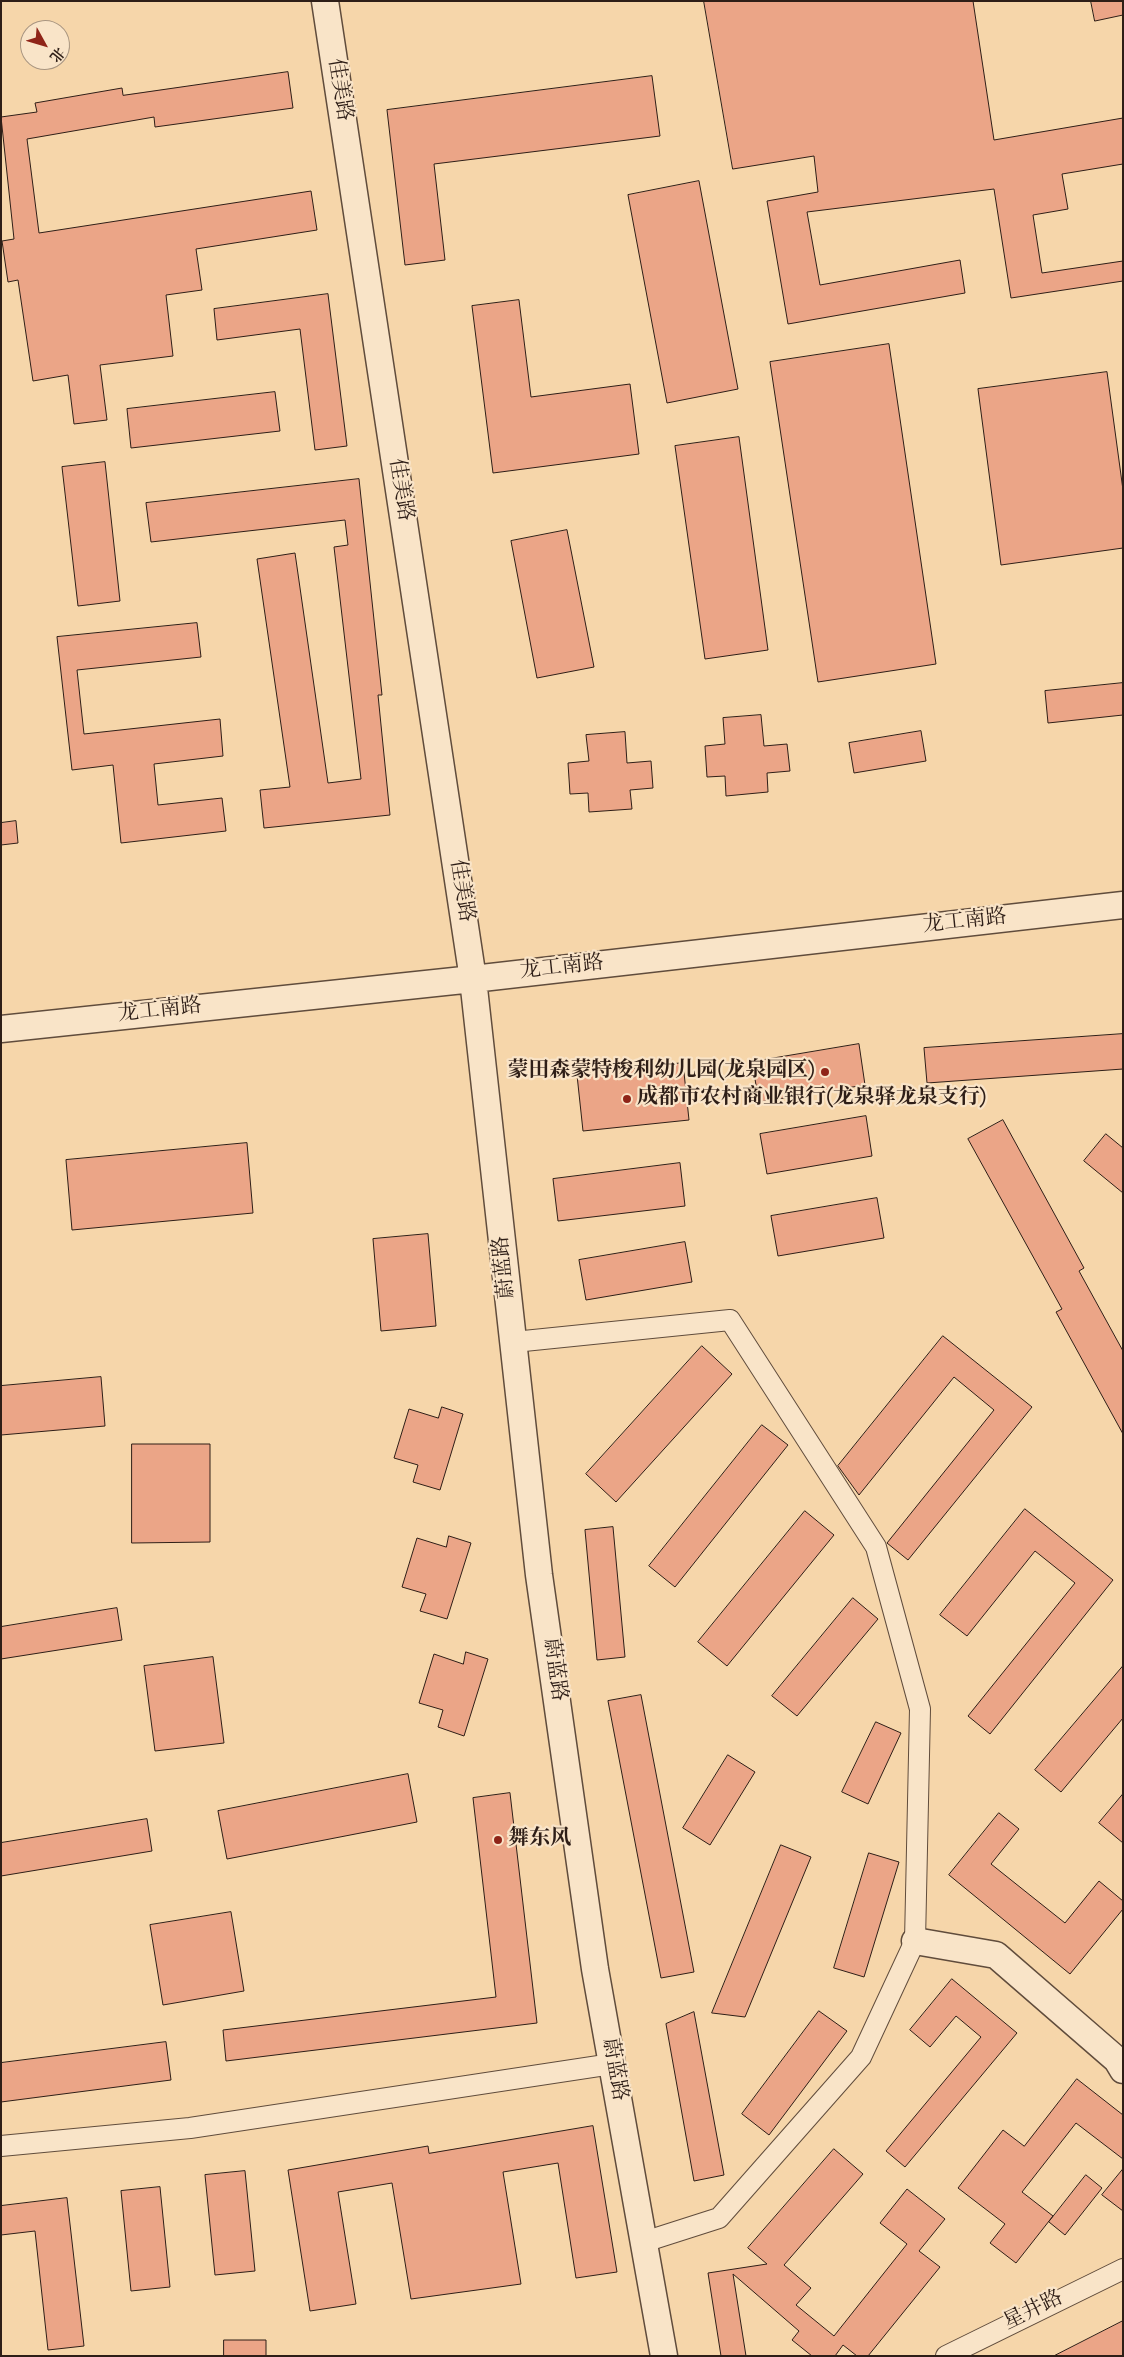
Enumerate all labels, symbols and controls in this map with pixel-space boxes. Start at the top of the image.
north arrow [20,20,70,70]
text: 北 [44,42,68,66]
street label: 佳美路 [321,57,355,123]
street label: 佳美路 [382,457,416,523]
street label: 佳美路 [443,858,477,924]
street label: 龙工南路 [922,906,1008,940]
street label: 龙工南路 [519,952,605,986]
street label: 龙工南路 [117,995,203,1029]
place label: 蒙田森蒙特梭利幼儿园(龙泉园区) [507,1059,815,1085]
marker: 蒙田森蒙特梭利幼儿园(龙泉园区) [819,1066,831,1078]
place label: 成都市农村商业银行(龙泉驿龙泉支行) [637,1086,987,1112]
marker: 成都市农村商业银行(龙泉驿龙泉支行) [621,1093,633,1105]
street label: 蔚蓝路 [490,1234,522,1300]
street label: 蔚蓝路 [536,1637,570,1703]
place label: 舞东风 [508,1827,571,1853]
marker: 舞东风 [492,1834,504,1846]
street label: 蔚蓝路 [595,2037,631,2103]
street label: 星井路 [1000,2287,1068,2337]

